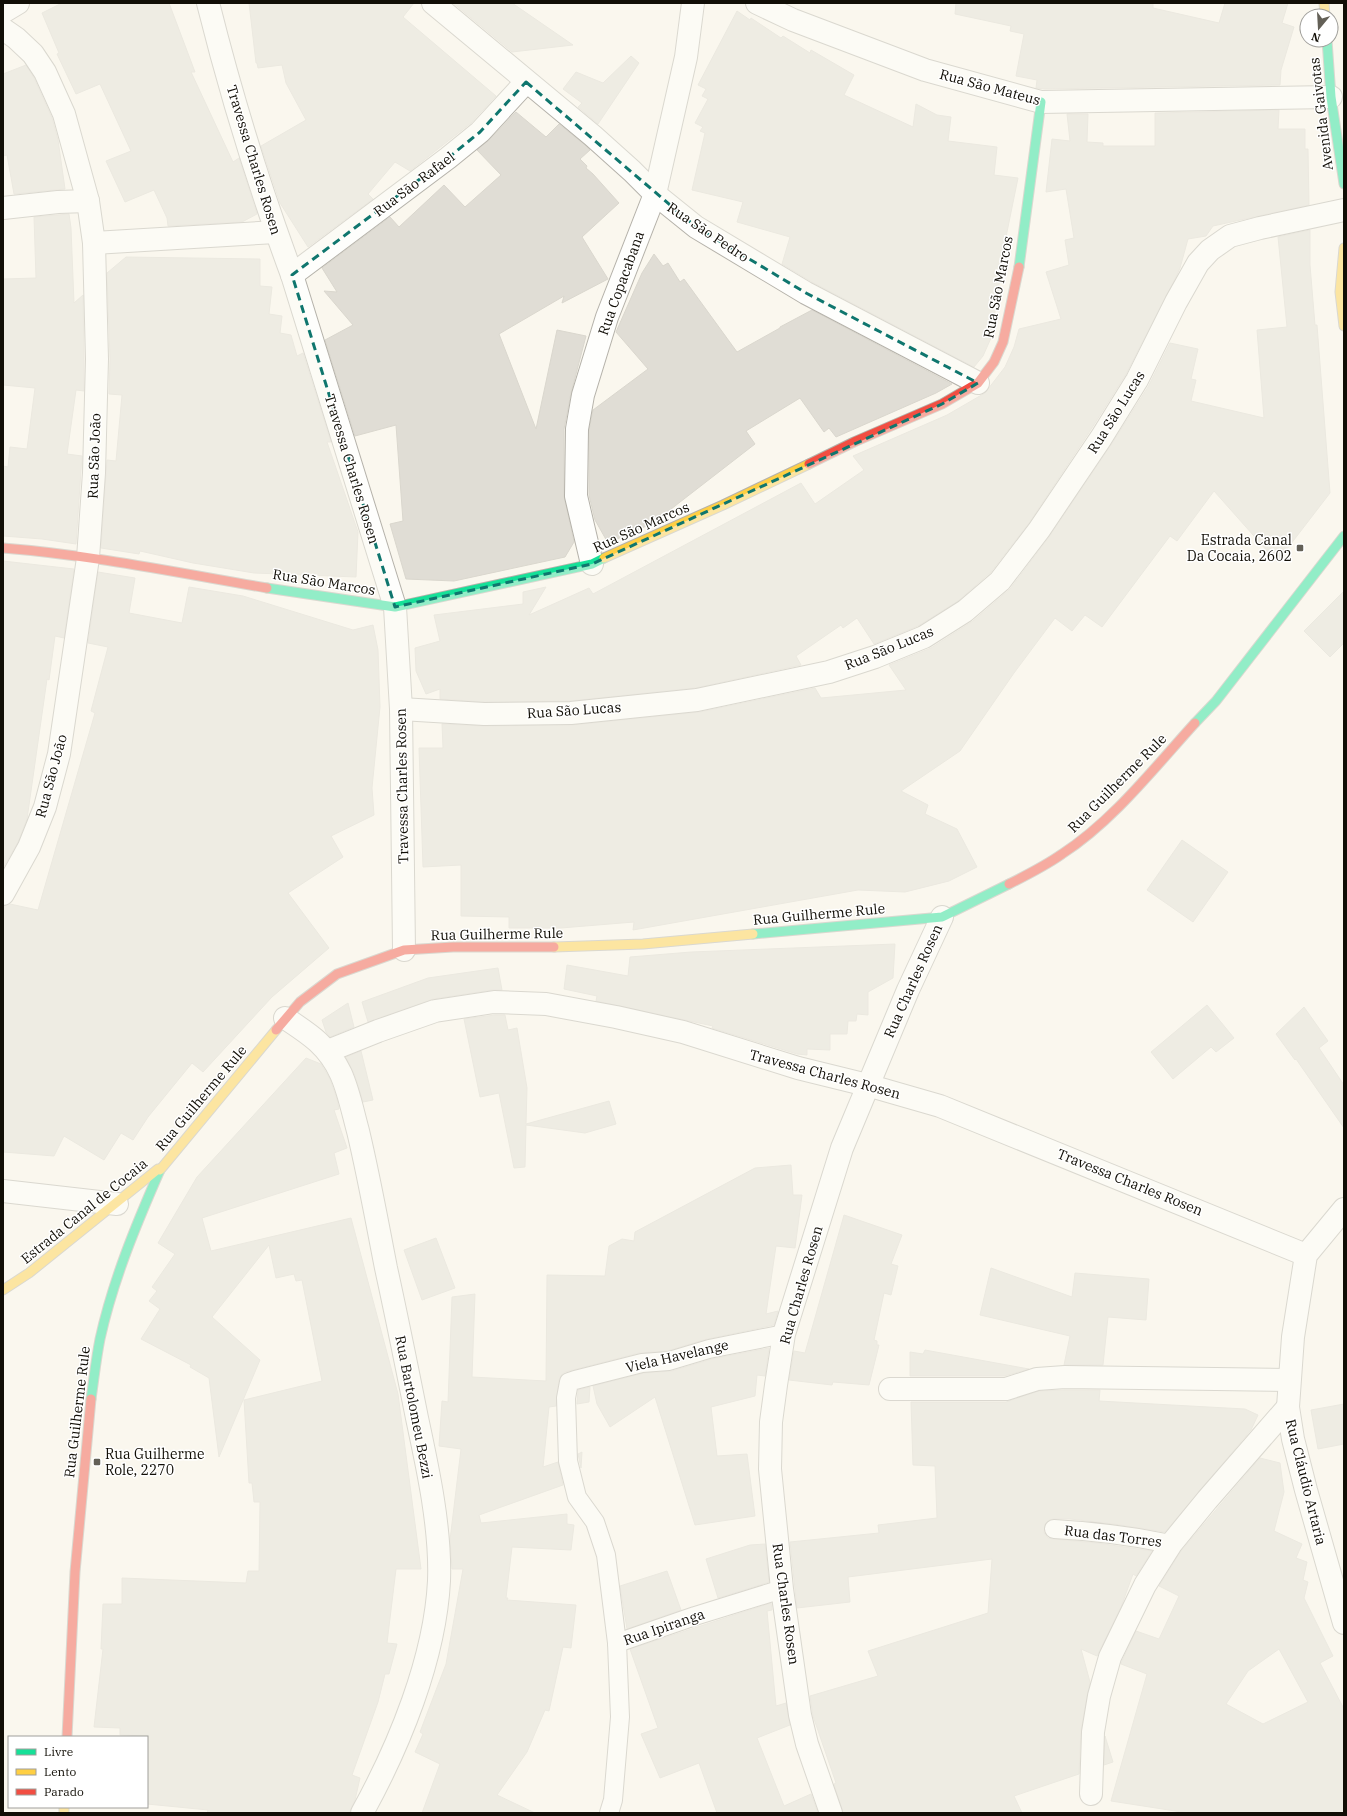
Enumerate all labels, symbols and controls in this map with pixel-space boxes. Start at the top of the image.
north arrow [1299,8,1339,48]
text: N [1309,29,1322,46]
street label: Avenida Gaivotas [1305,56,1337,172]
street label: Rua São Mateus [938,65,1043,109]
street label: Travessa Charles Rosen [223,83,285,237]
street label: Rua São Rafael [370,148,458,220]
street label: Rua São Pedro [664,198,752,266]
street label: Rua Copacabana [594,228,648,338]
street label: Rua São Marcos [979,234,1017,340]
street label: Rua São Lucas [1083,367,1149,457]
street label: Travessa Charles Rosen [321,392,383,546]
street label: Rua São João [84,413,104,499]
street label: Rua São Marcos [590,498,692,556]
place label: Estrada Canal Da Cocaia, 2602 [1187,531,1292,565]
marker: Estrada Canal Da Cocaia, 2602 [1295,543,1305,553]
street label: Rua São Marcos [271,565,377,599]
street label: Rua São Lucas [842,622,936,674]
street label: Rua São Lucas [526,698,622,722]
street label: Travessa Charles Rosen [392,708,412,864]
street label: Rua Guilherme Rule [1064,730,1170,836]
street label: Rua São João [31,732,71,820]
street label: Rua Guilherme Rule [752,899,886,929]
street label: Rua Charles Rosen [880,921,946,1041]
street label: Rua Guilherme Rule [431,924,563,944]
street label: Rua Guilherme Rule [152,1041,250,1155]
street label: Travessa Charles Rosen [747,1045,903,1103]
street label: Travessa Charles Rosen [1054,1144,1206,1220]
street label: Estrada Canal de Cocaia [17,1154,151,1268]
street label: Rua Charles Rosen [775,1223,827,1346]
street label: Rua Bartolomeu Bezzi [391,1334,437,1480]
street label: Viela Havelange [624,1335,730,1377]
street label: Rua Guilherme Rule [60,1345,94,1479]
street label: Rua Cláudio Artaria [1282,1417,1330,1547]
place label: Rua Guilherme Role, 2270 [105,1445,205,1479]
marker: Rua Guilherme Role, 2270 [92,1457,102,1467]
street label: Rua das Torres [1063,1521,1163,1551]
street label: Rua Charles Rosen [769,1542,803,1666]
street label: Rua Ipiranga [621,1605,707,1649]
legend [8,1736,148,1808]
text: Livre [44,1744,73,1759]
text: Lento [44,1764,76,1779]
text: Parado [44,1784,84,1799]

